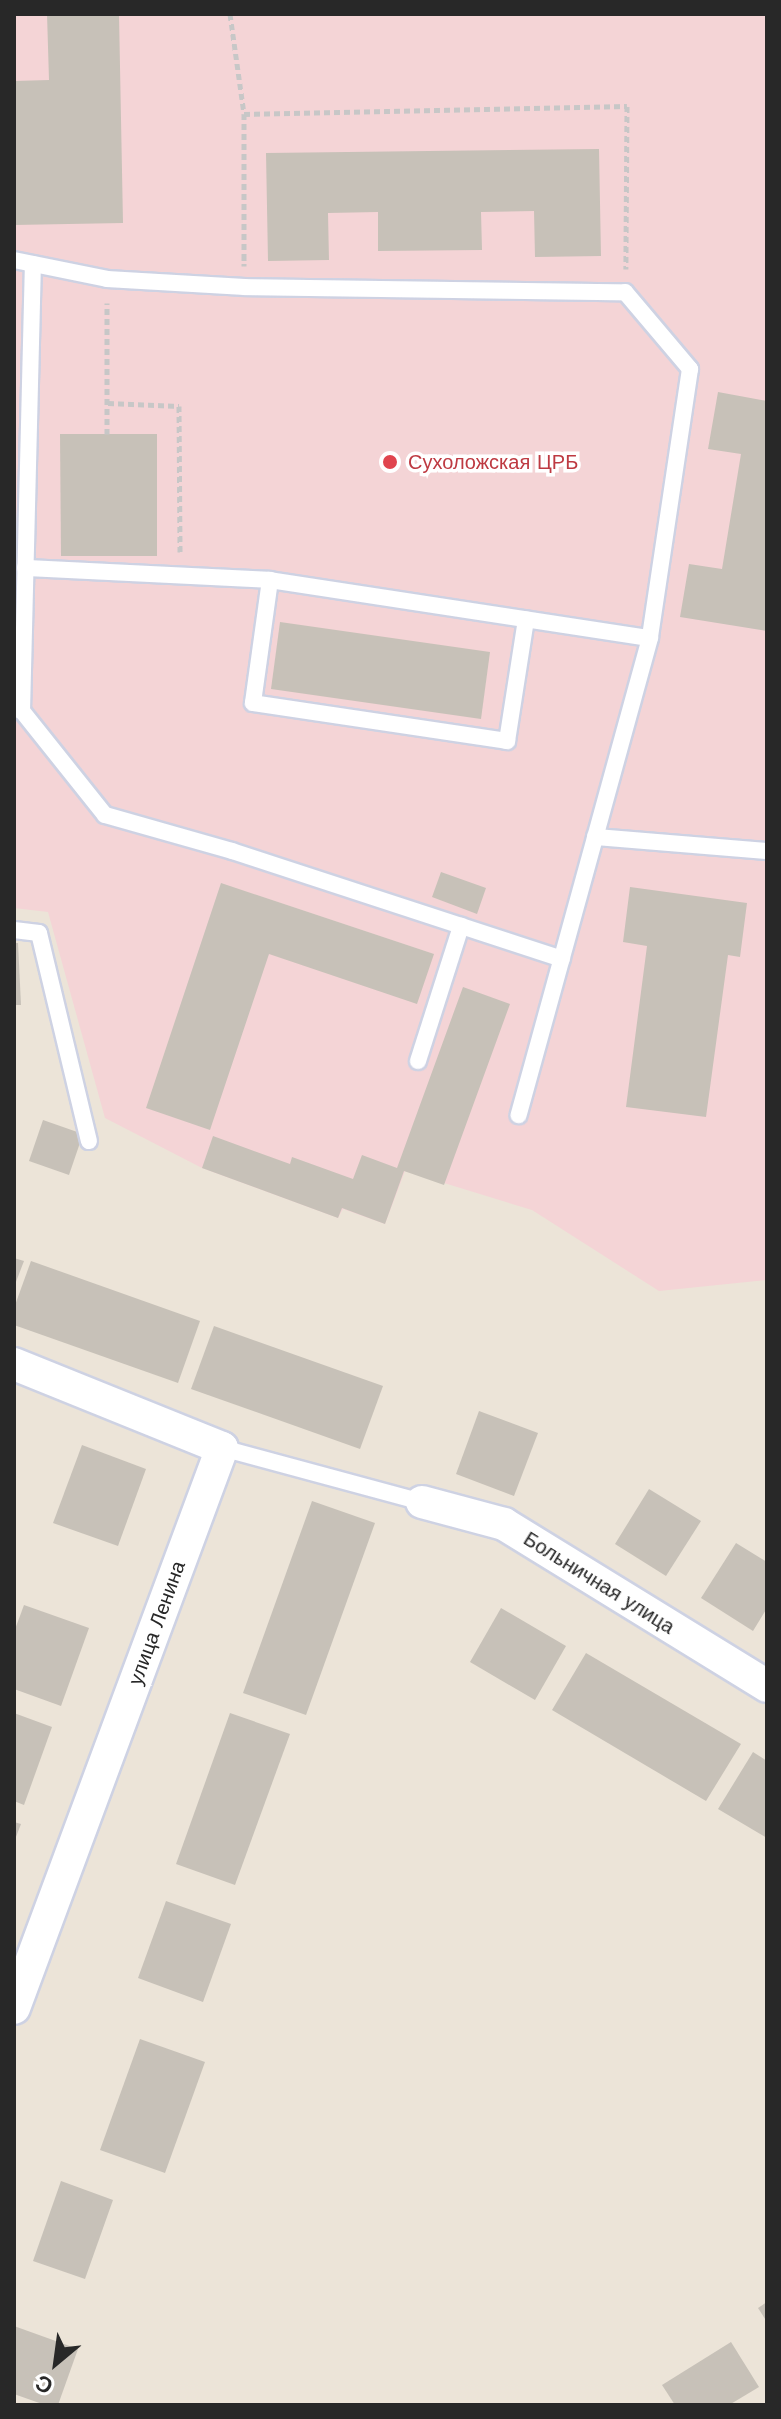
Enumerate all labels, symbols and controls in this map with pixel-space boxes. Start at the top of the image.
place label: Сухоложская ЦРБ [408,450,578,474]
marker: Сухоложская ЦРБ [379,451,401,473]
street label: Больничная улица [519,1527,679,1639]
street label: улица Ленина [123,1558,191,1688]
north arrow [16,2323,96,2403]
text: С [31,2370,57,2399]

